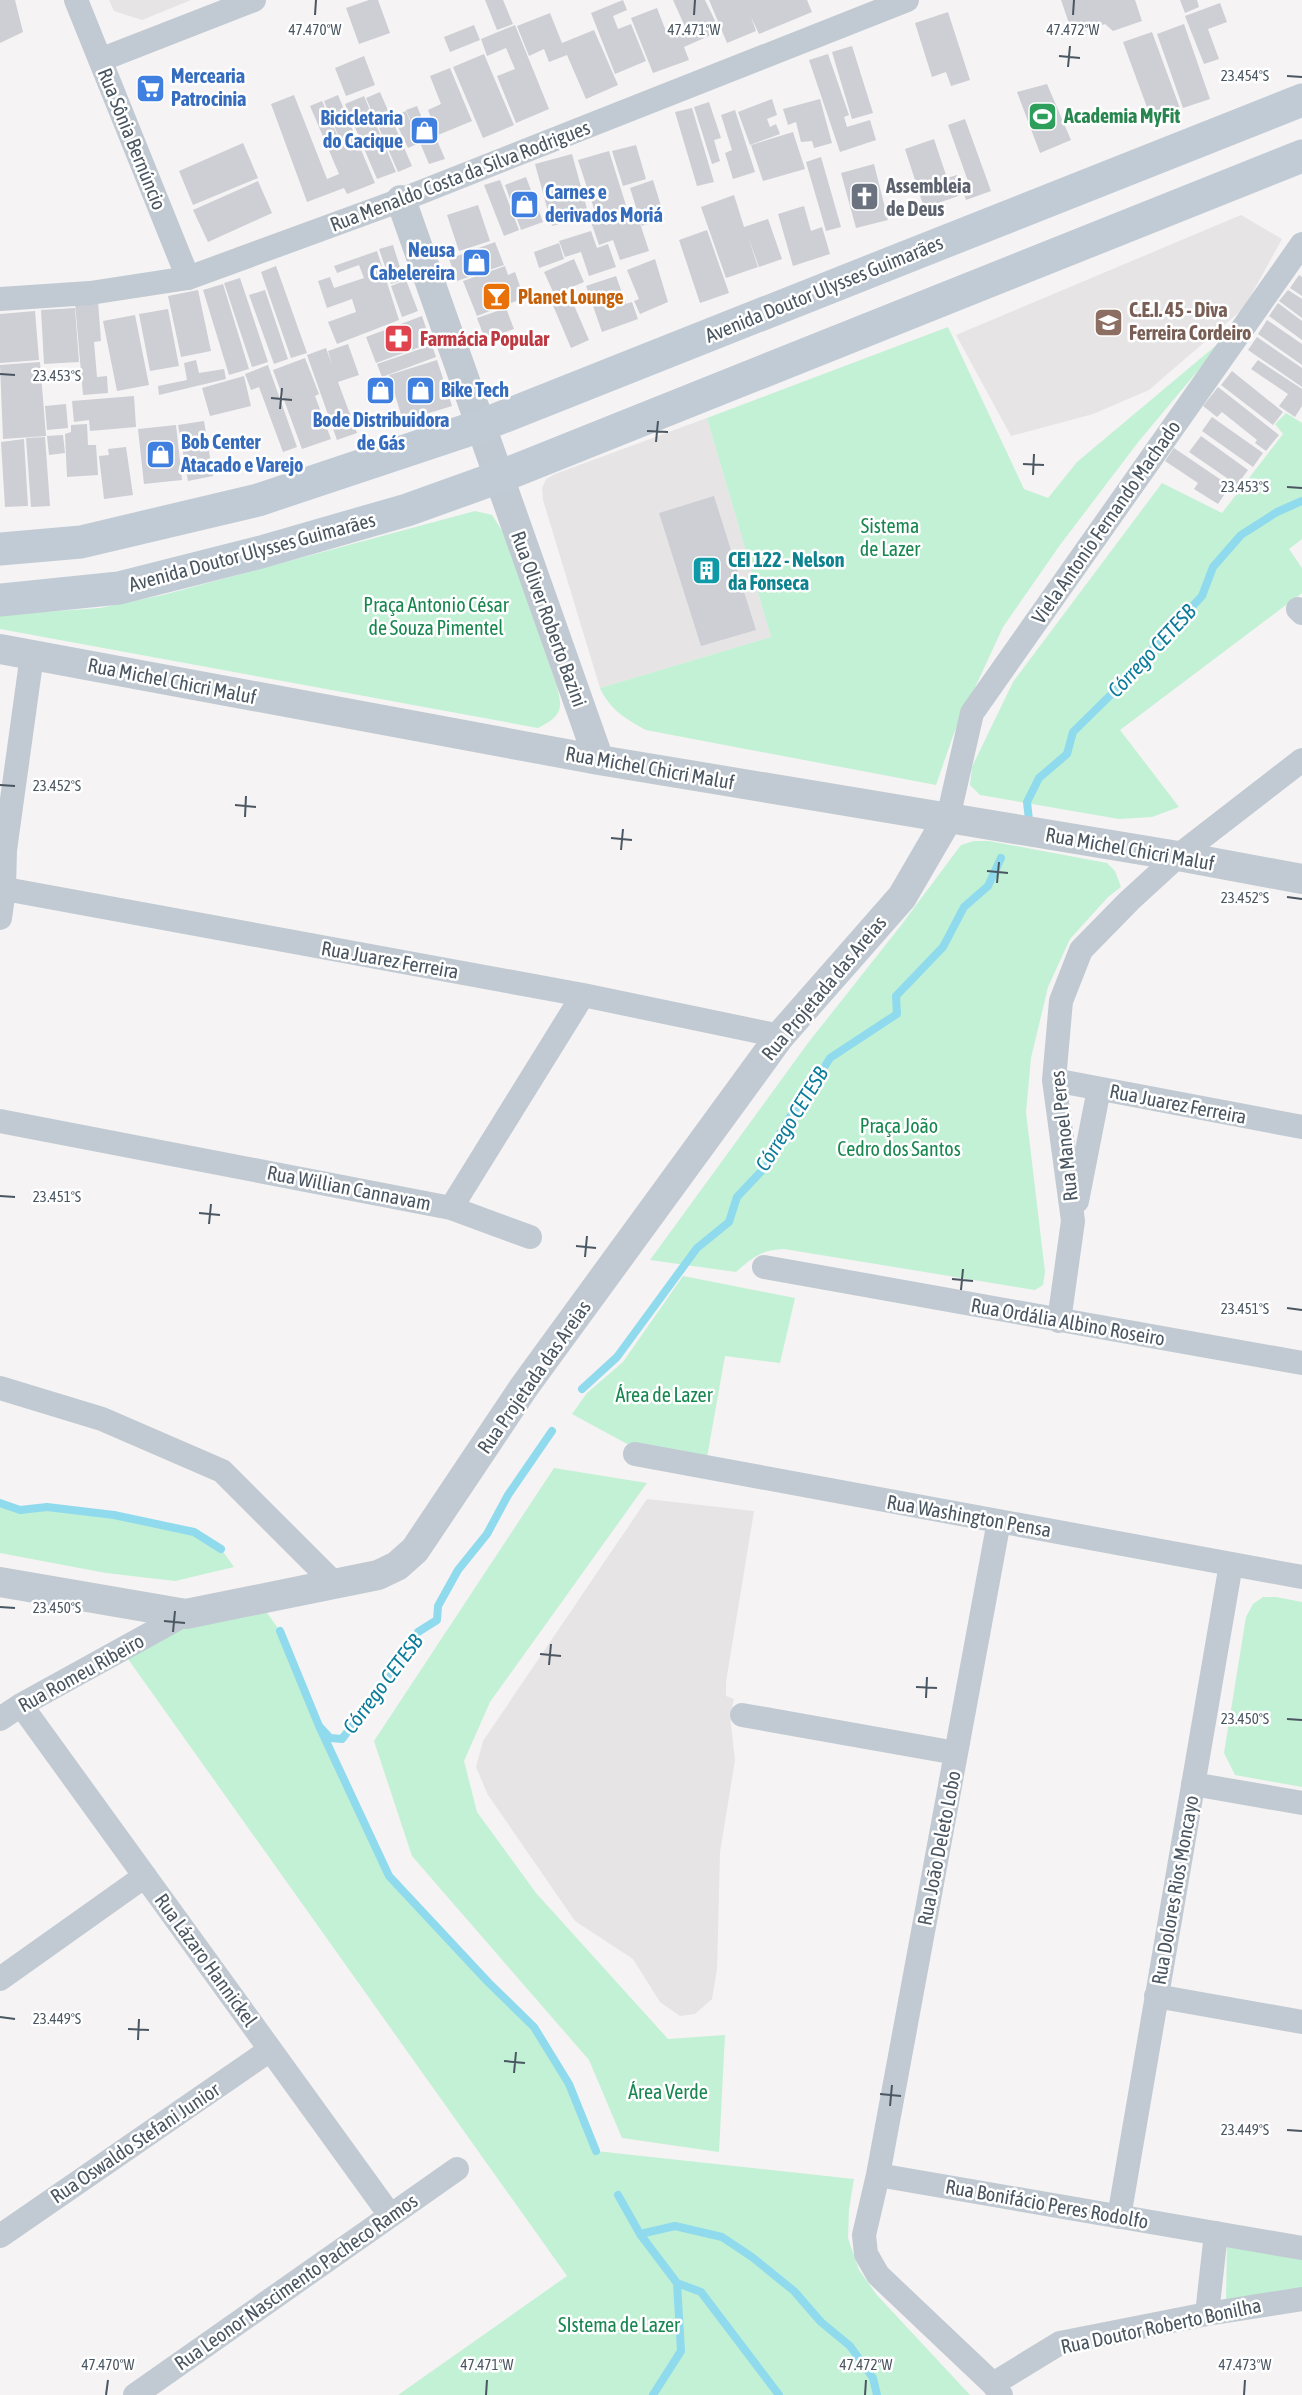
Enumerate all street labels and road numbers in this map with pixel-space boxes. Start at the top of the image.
street label: Rua Sônia Bernúncio [94,65,171,213]
street label: Rua Menaldo Costa da Silva Rodrigues [327,115,593,236]
street label: Avenida Doutor Ulysses Guimarães [702,230,946,347]
street label: Viela Antonio Fernando Machado [1027,416,1185,628]
street label: Avenida Doutor Ulysses Guimarães [126,508,378,596]
street label: Rua Oliver Roberto Bazini [507,528,592,710]
street label: Rua Michel Chicri Maluf [86,653,259,708]
street label: Rua Michel Chicri Maluf [564,741,737,794]
street label: Rua Michel Chicri Maluf [1044,822,1217,875]
street label: Rua Projetada das Areias [757,911,891,1065]
street label: Rua Juarez Ferreira [320,936,461,983]
street label: Rua Manoel Peres [1045,1070,1082,1203]
street label: Rua Juarez Ferreira [1108,1079,1249,1128]
street label: Rua Willian Cannavam [265,1160,433,1215]
street label: Rua Ordália Albino Roseiro [969,1293,1167,1350]
street label: Rua Projetada das Areias [472,1296,595,1458]
street label: Rua Washington Pensa [885,1490,1053,1541]
street label: Rua Romeu Ribeiro [14,1629,148,1717]
street label: Rua João Deleto Lobo [912,1769,965,1927]
street label: Rua Dolores Rios Moncayo [1147,1793,1203,1986]
street label: Rua Lázaro Hannickel [151,1889,263,2031]
street label: Rua Oswaldo Stefani Junior [46,2077,224,2208]
street label: Rua Bonifácio Peres Rodolfo [944,2174,1150,2233]
street label: Rua Leonor Nascimento Pacheco Ramos [170,2189,422,2374]
street label: Rua Doutor Roberto Bonilha [1059,2293,1263,2358]

